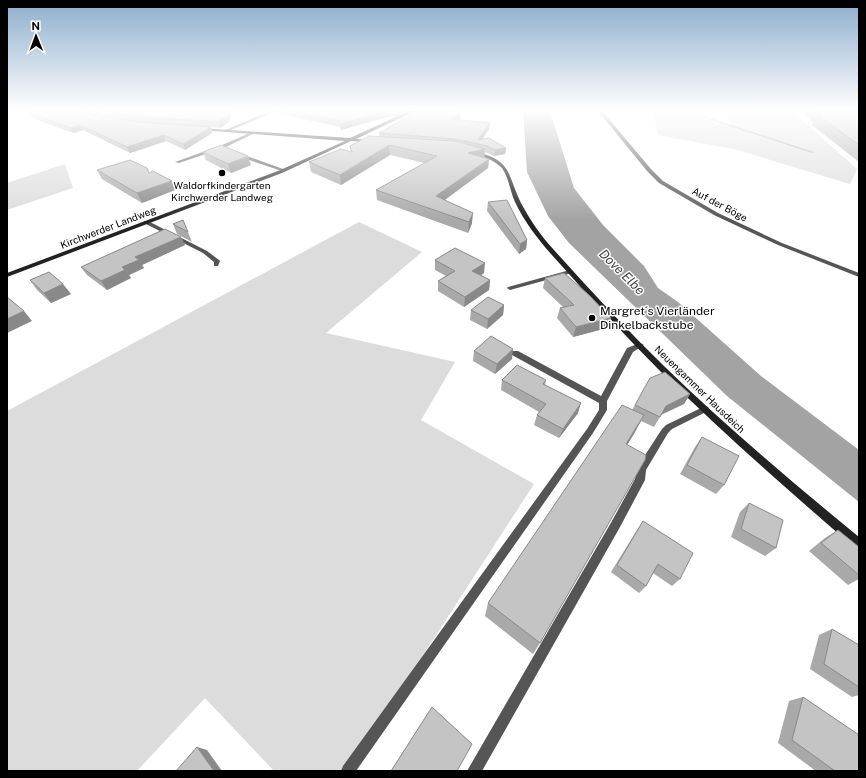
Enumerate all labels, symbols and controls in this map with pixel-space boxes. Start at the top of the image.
north arrow [16,16,56,56]
text: N [31,20,40,32]
marker: Waldorfkindergarten Kirchwerder Landweg [217,168,227,178]
place label: Waldorfkindergarten Kirchwerder Landweg [171,179,273,203]
street label: Auf der Böge [690,184,750,224]
street label: Kirchwerder Landweg [58,203,158,251]
water label: Dove Elbe [596,246,648,298]
place label: Margret´s Vierländer Dinkelbackstube [600,304,715,332]
marker: Margret´s Vierländer Dinkelbackstube [587,313,597,323]
street label: Neuengammer Hausdeich [652,343,748,435]

